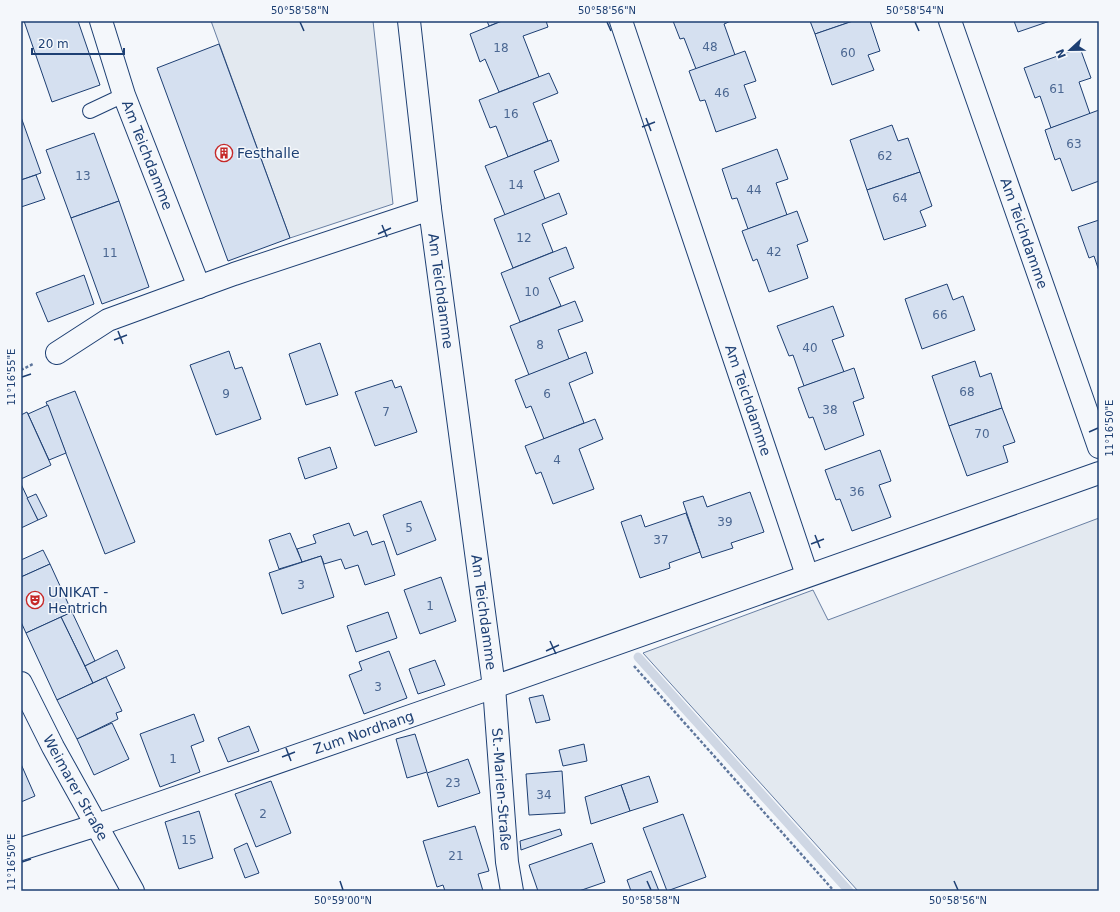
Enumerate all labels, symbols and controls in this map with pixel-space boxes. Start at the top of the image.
text: 50°58'58"N [271,5,329,16]
text: 50°58'56"N [578,5,636,16]
text: 50°58'54"N [886,5,944,16]
scale bar [32,30,124,56]
north arrow [1050,30,1090,70]
text: 20 m [38,37,69,51]
house number: 48 [702,40,718,54]
house number: 18 [493,41,509,55]
house number: 60 [840,46,856,60]
text: N [1053,47,1069,60]
house number: 61 [1049,82,1065,96]
house number: 46 [714,86,730,100]
street label: Am Teichdamme [119,98,176,212]
house number: 16 [503,107,519,121]
house number: 63 [1066,137,1082,151]
building icon: Festhalle [214,143,234,163]
place label: Festhalle [237,145,300,161]
house number: 62 [877,149,893,163]
house number: 13 [75,169,91,183]
street label: Am Teichdamme [998,176,1051,291]
house number: 14 [508,178,524,192]
house number: 44 [746,183,762,197]
house number: 64 [892,191,908,205]
house number: 12 [516,231,532,245]
street label: Am Teichdamme [425,232,457,350]
house number: 42 [766,245,782,259]
house number: 11 [102,246,118,260]
house number: 10 [524,285,540,299]
house number: 66 [932,308,948,322]
house number: 8 [536,338,544,352]
house number: 40 [802,341,818,355]
street label: Am Teichdamme [722,343,774,458]
text: 11°16'55"E [6,349,17,405]
house number: 68 [959,385,975,399]
house number: 9 [222,387,230,401]
house number: 6 [543,387,551,401]
text: 11°16'50"E [1104,400,1115,456]
house number: 38 [822,403,838,417]
house number: 7 [382,405,390,419]
house number: 70 [974,427,990,441]
house number: 4 [553,453,561,467]
house number: 36 [849,485,865,499]
house number: 39 [717,515,733,529]
house number: 5 [405,521,413,535]
house number: 37 [653,533,669,547]
street label: Am Teichdamme [468,554,500,671]
house number: 3 [297,578,305,592]
place label: UNIKAT - Hentrich [48,584,108,616]
theatre icon: UNIKAT - Hentrich [25,590,45,610]
house number: 1 [426,599,434,613]
house number: 3 [374,680,382,694]
street label: Zum Nordhang [311,707,416,757]
street label: St.-Marien-Straße [489,727,514,851]
street label: Weimarer Straße [40,732,111,843]
house number: 1 [169,752,177,766]
house number: 23 [445,776,461,790]
house number: 34 [536,788,552,802]
house number: 2 [259,807,267,821]
house number: 15 [181,833,197,847]
text: 11°16'50"E [6,834,17,890]
house number: 21 [448,849,464,863]
text: 50°59'00"N [314,895,372,906]
text: 50°58'58"N [622,895,680,906]
text: 50°58'56"N [929,895,987,906]

